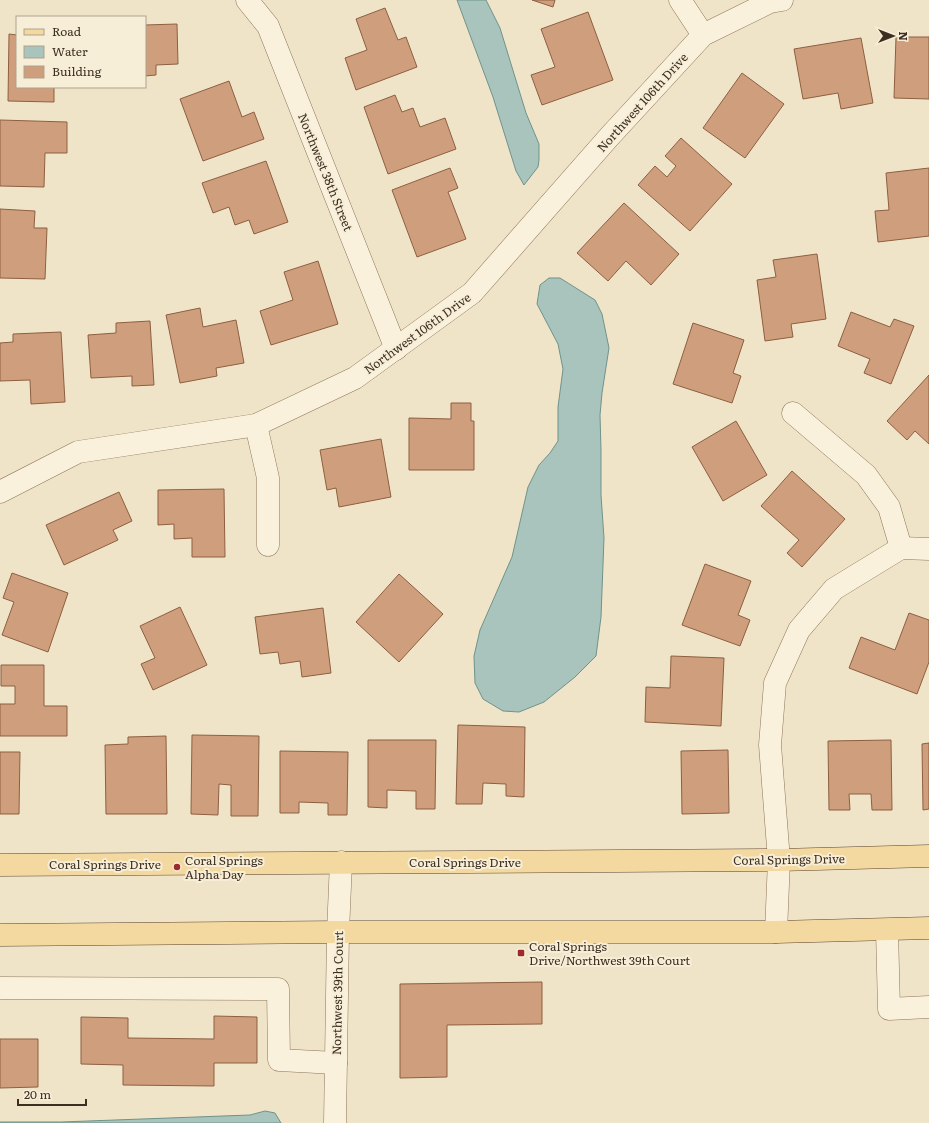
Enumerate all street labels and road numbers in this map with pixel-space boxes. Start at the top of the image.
street label: Northwest 106th Drive [592,48,692,156]
street label: Northwest 38th Street [294,110,358,234]
street label: Northwest 106th Drive [360,288,474,378]
street label: Coral Springs Drive [733,849,845,869]
street label: Coral Springs Drive [409,853,521,871]
street label: Coral Springs Drive [49,855,161,873]
street label: Northwest 39th Court [327,930,347,1055]

